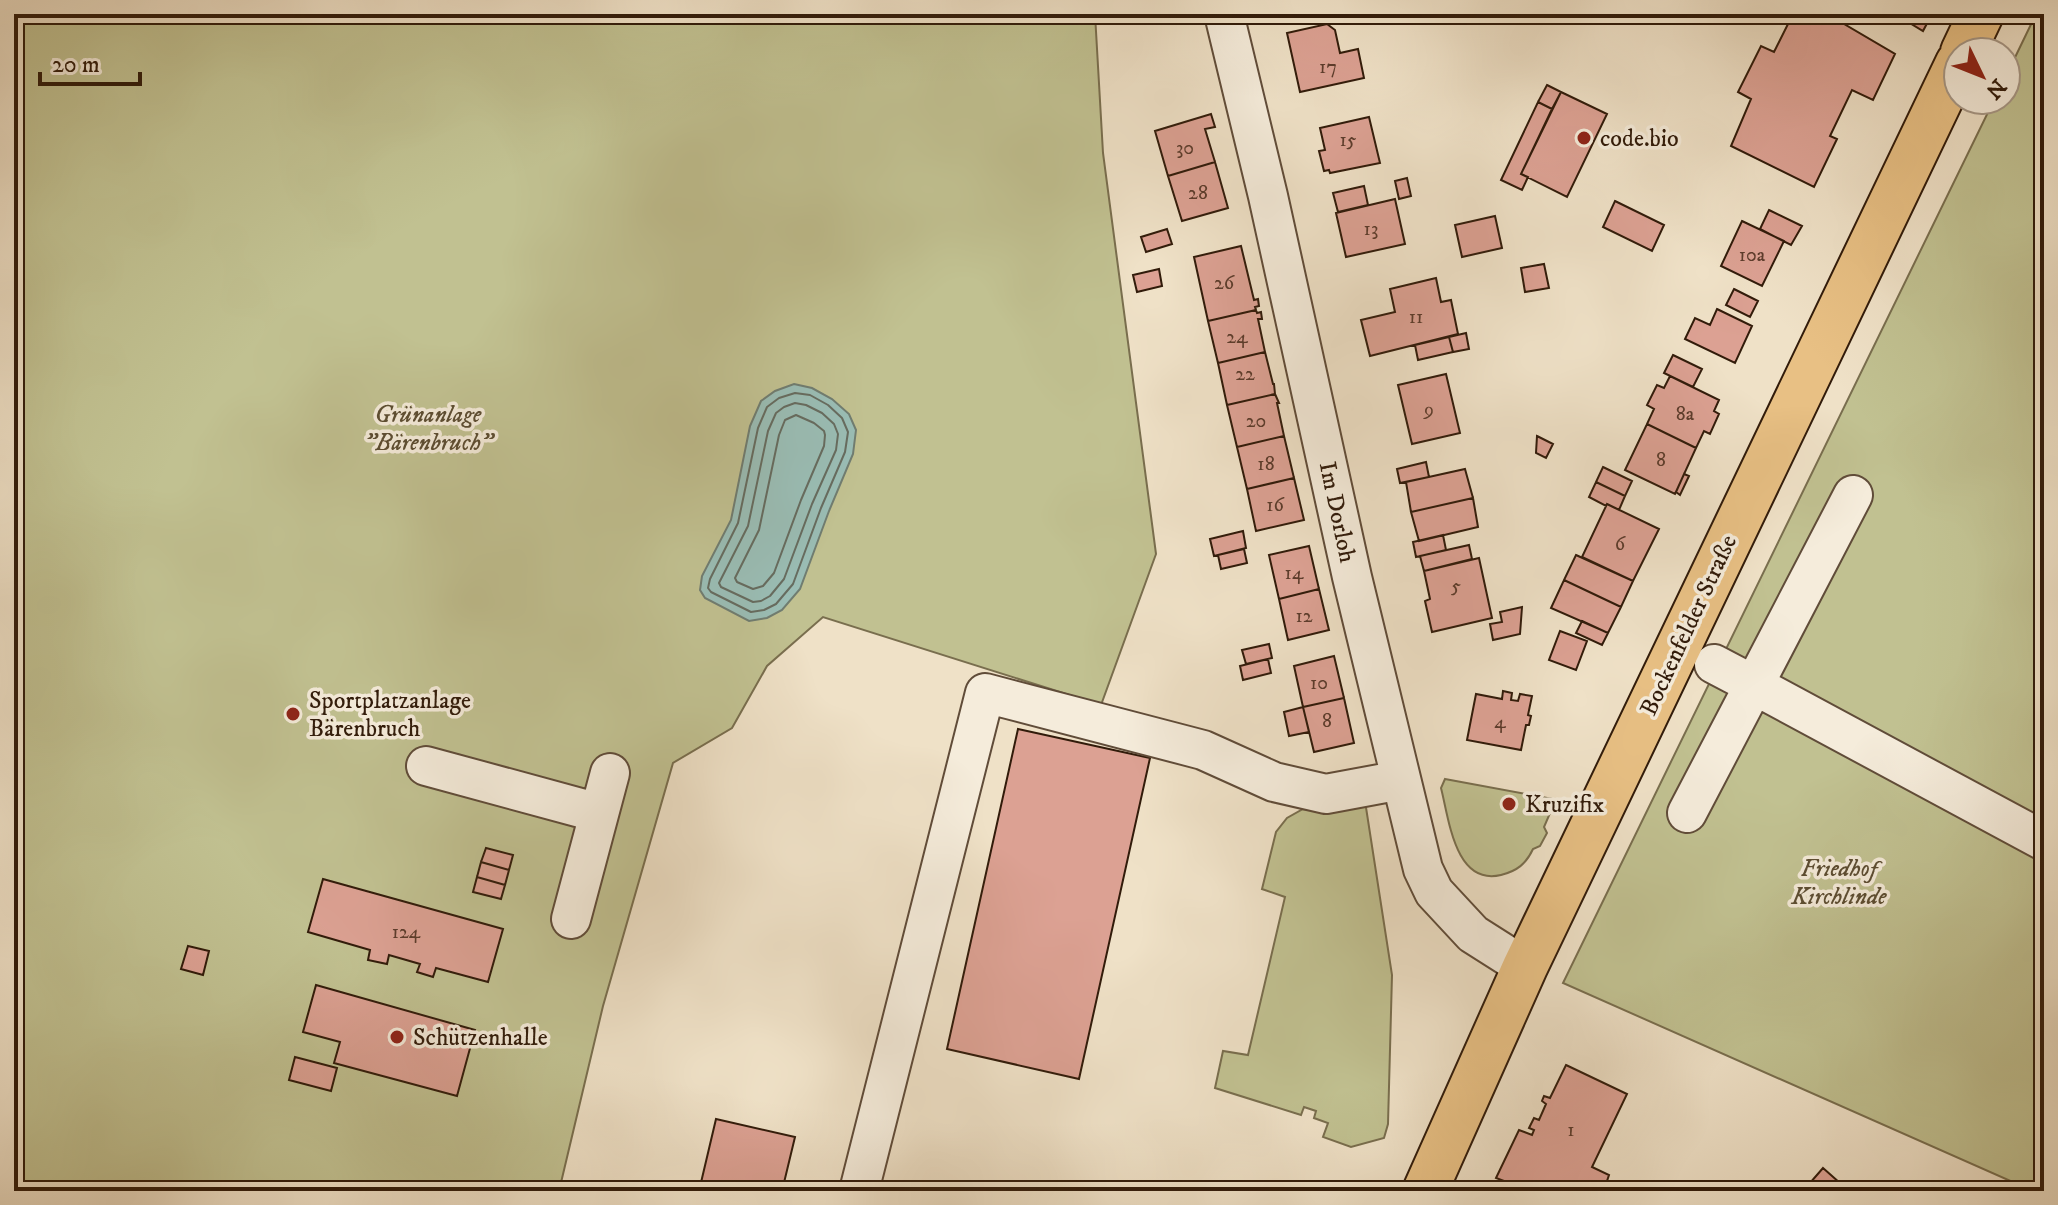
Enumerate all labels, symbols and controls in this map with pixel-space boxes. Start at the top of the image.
scale bar [40,36,140,86]
north arrow [1942,36,2022,116]
text: 20 m [52,50,100,80]
house number: 17 [1319,55,1337,80]
text: N [1979,73,2012,104]
place label: code.bio [1600,124,1679,154]
house number: 15 [1339,128,1357,153]
marker: code.bio [1575,129,1593,147]
house number: 30 [1176,136,1194,161]
house number: 28 [1188,181,1208,206]
house number: 13 [1364,217,1378,242]
house number: 10a [1739,243,1766,268]
house number: 26 [1214,271,1235,296]
house number: 11 [1409,305,1423,330]
house number: 24 [1226,325,1248,350]
house number: 22 [1235,362,1255,387]
house number: 9 [1423,398,1434,423]
park label: Grünanlage "Bärenbruch" [364,400,495,458]
house number: 8a [1676,402,1695,427]
house number: 20 [1246,409,1266,434]
house number: 8 [1656,448,1666,473]
house number: 18 [1257,452,1275,477]
street label: Im Dorloh [1312,459,1362,566]
house number: 16 [1266,493,1284,518]
street label: Bockenfelder Straße [1634,530,1744,721]
house number: 6 [1615,532,1626,557]
house number: 14 [1285,561,1304,586]
house number: 5 [1451,574,1461,599]
house number: 12 [1295,604,1313,629]
house number: 10 [1310,671,1328,696]
place label: Sportplatzanlage Bärenbruch [309,686,471,744]
marker: Sportplatzanlage Bärenbruch [284,705,302,723]
house number: 8 [1322,709,1332,734]
house number: 4 [1494,710,1506,735]
place label: Kruzifix [1525,790,1605,820]
marker: Kruzifix [1500,795,1518,813]
park label: Friedhof Kirchlinde [1791,854,1887,912]
house number: 124 [392,920,421,945]
place label: Schützenhalle [413,1023,548,1053]
marker: Schützenhalle [388,1028,406,1046]
house number: 1 [1567,1118,1575,1143]

